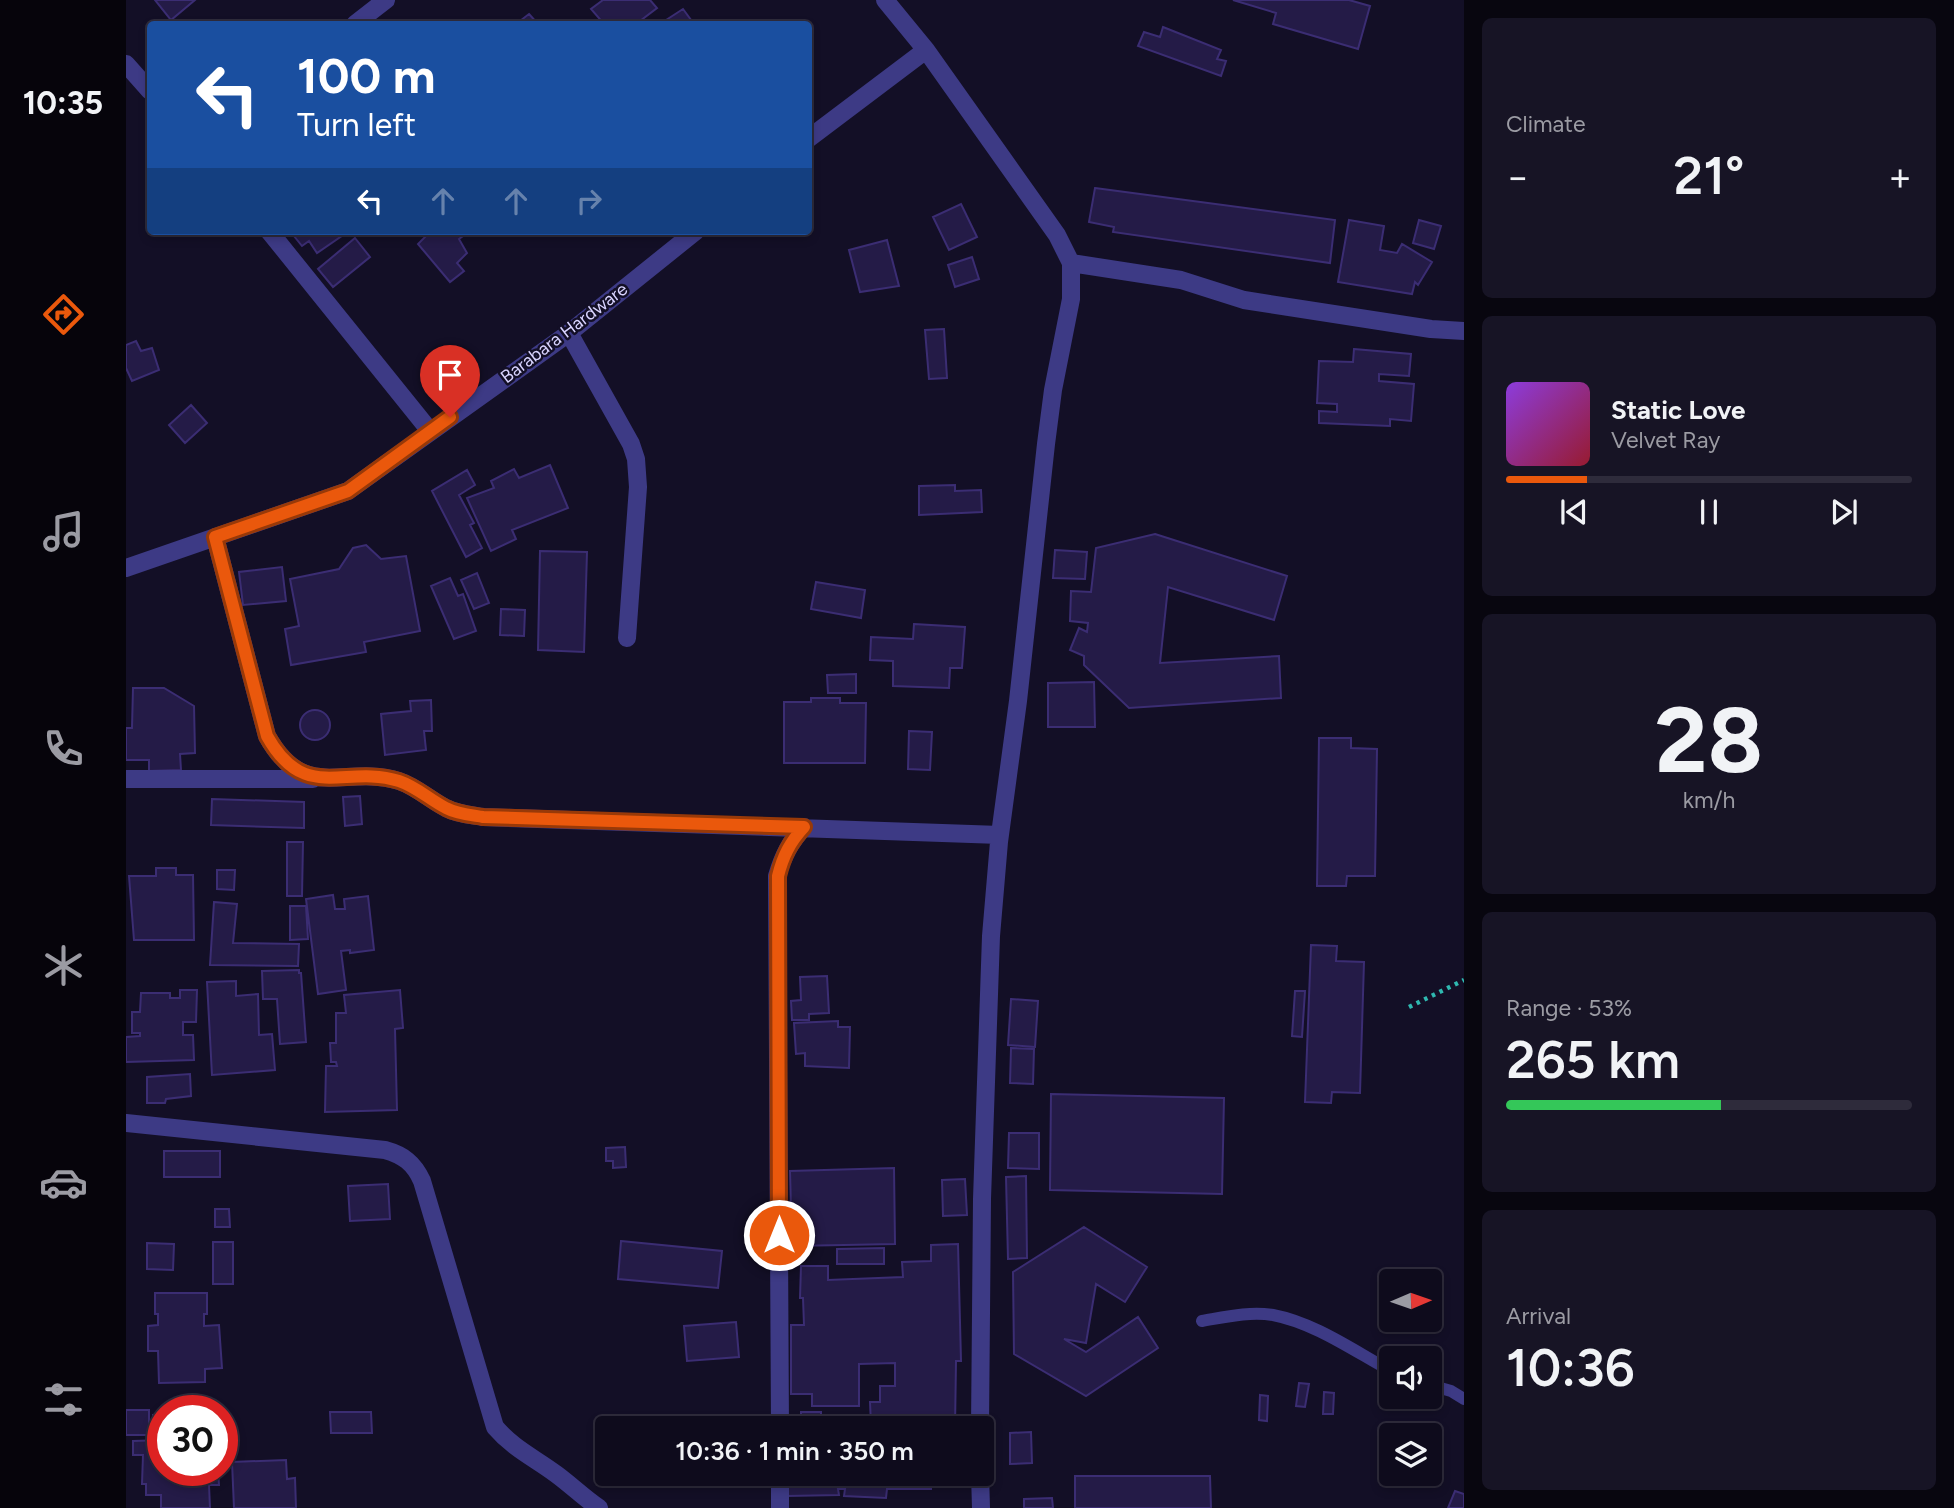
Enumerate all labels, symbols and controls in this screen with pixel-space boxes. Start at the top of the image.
text: 100 m [297,46,436,105]
icon: left [182,49,273,140]
text: 10:35 [23,84,103,122]
text: Turn left [297,106,416,144]
text: Climate [1506,110,1585,138]
text: 21° [1674,145,1744,207]
text: − [1506,154,1530,200]
text: + [1888,154,1912,200]
icon: left [351,182,389,220]
icon: ahead [424,182,462,220]
icon: ahead [497,182,535,220]
icon: right [570,182,608,220]
street label: Barabara Hardware [496,278,632,388]
icon: directions [39,290,88,339]
pin [420,345,480,417]
icon: arrive [431,356,469,394]
text: Static Love [1611,394,1745,426]
text: Velvet Ray [1611,426,1720,454]
icon: previous [1555,493,1593,531]
icon: pause [1690,493,1728,531]
icon: next [1825,493,1863,531]
icon: music [39,507,88,556]
text: 28 [1655,686,1763,795]
icon: phone [39,724,88,773]
text: km/h [1683,786,1735,814]
icon: climate [39,941,88,990]
text: Range · 53% [1506,994,1632,1022]
text: 265 km [1506,1029,1680,1091]
icon: car [39,1158,88,1207]
position arrow [742,1198,816,1272]
north arrow [1379,1269,1442,1332]
map controls [1379,1269,1442,1486]
text: Arrival [1506,1302,1571,1330]
text: 10:36 [1506,1337,1635,1399]
button: sound [1379,1346,1442,1409]
icon: filters [39,1375,88,1424]
speed limit sign: 30 [147,1395,238,1486]
button: layers [1379,1423,1442,1486]
text: 10:36 · 1 min · 350 m [675,1435,914,1467]

